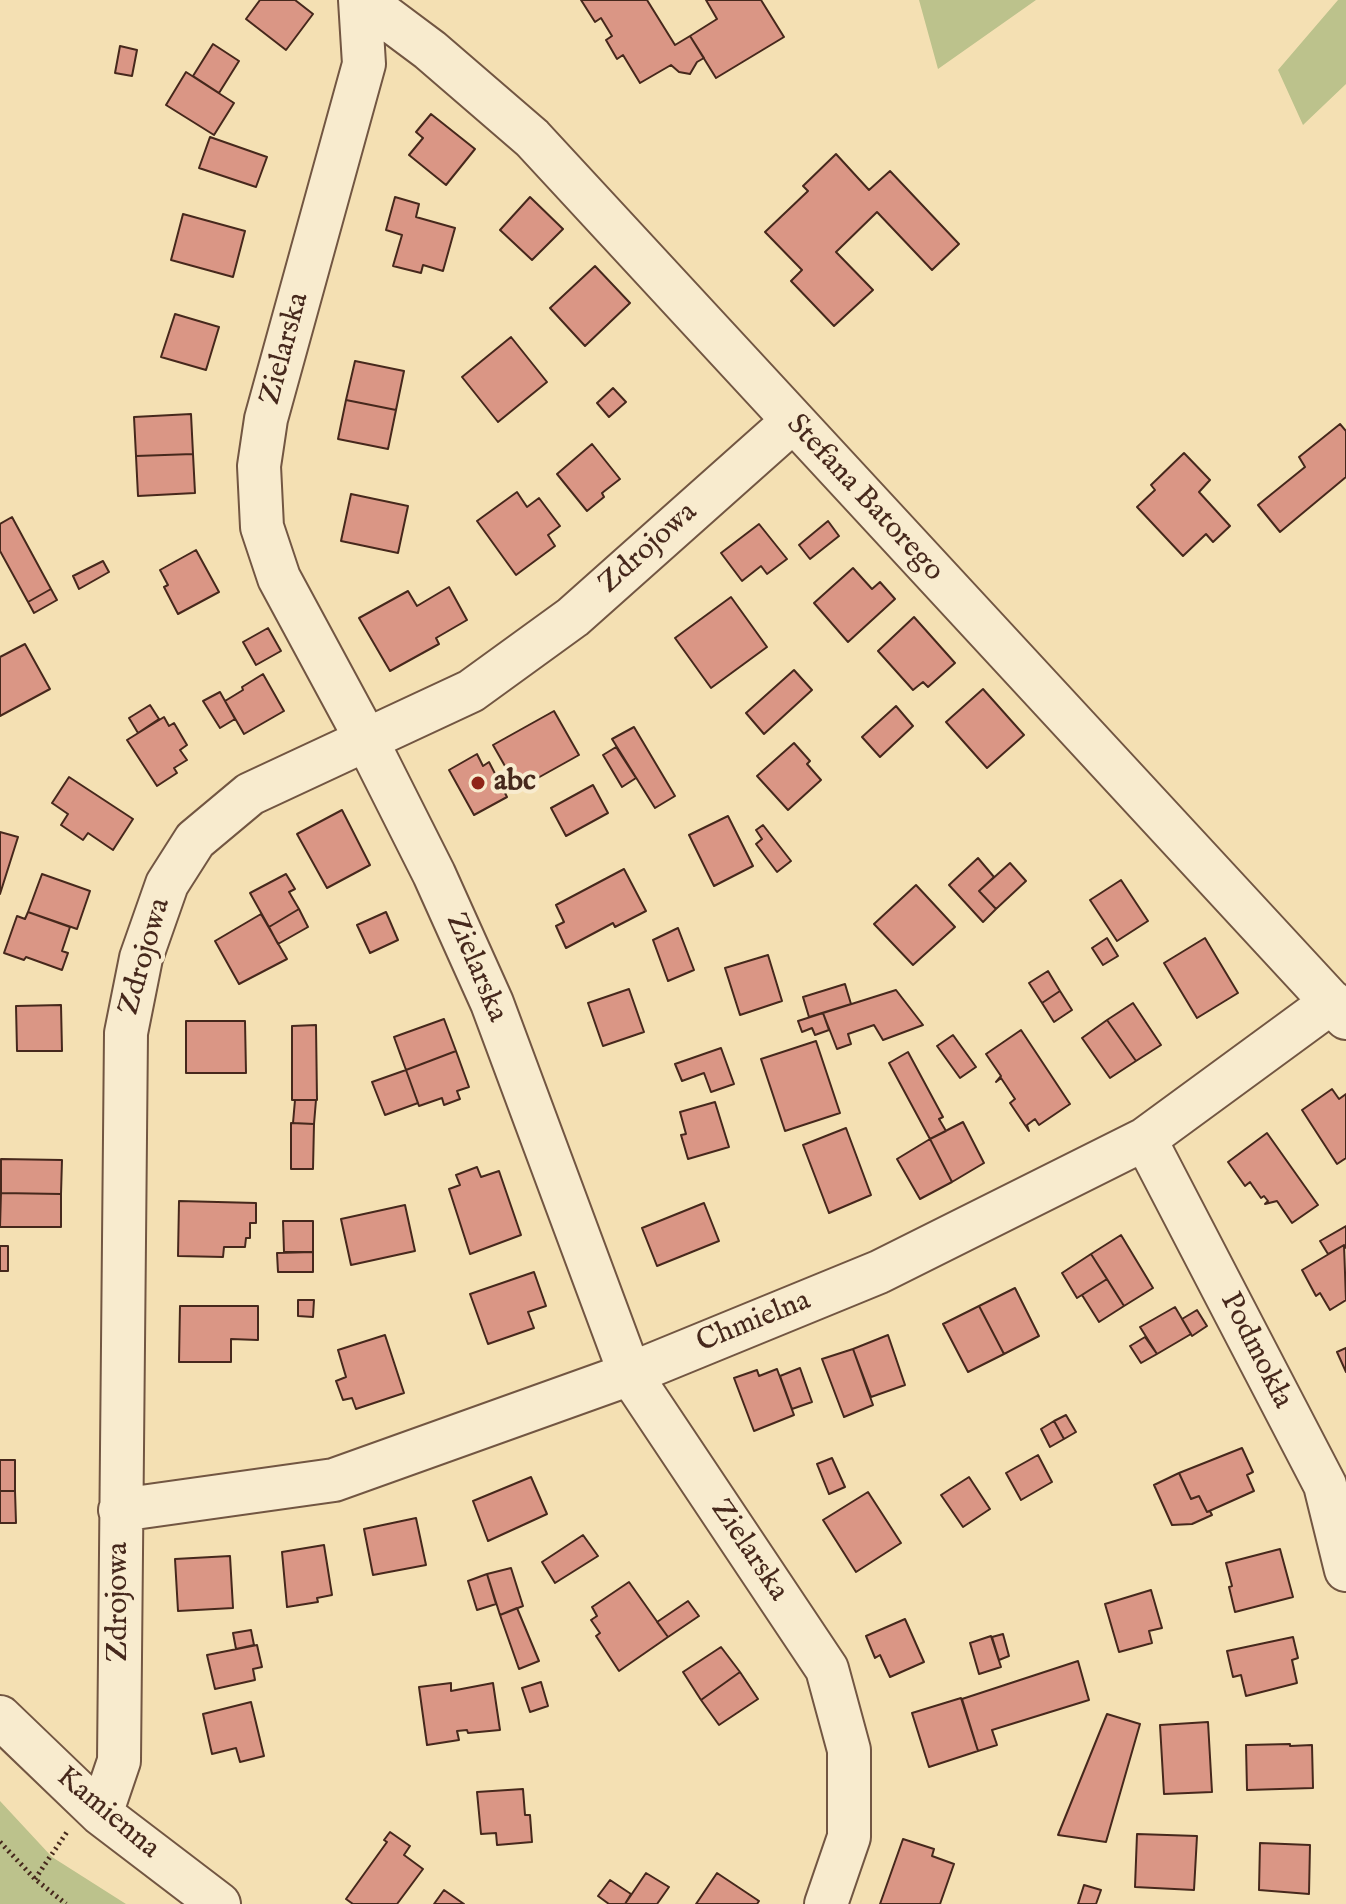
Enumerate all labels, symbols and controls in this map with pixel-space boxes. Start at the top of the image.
street label: Zielarska [254,289,318,409]
street label: Stefana Batorego [778,408,950,590]
street label: Zdrojowa [592,496,706,602]
place label: abc [494,765,536,801]
marker: abc [469,774,487,792]
street label: Zdrojowa [112,894,180,1020]
street label: Zielarska [436,908,514,1028]
street label: Chmielna [692,1284,816,1362]
street label: Podmokła [1211,1287,1299,1415]
street label: Zielarska [701,1493,795,1609]
street label: Zdrojowa [102,1542,138,1662]
street label: Kamienna [48,1760,166,1868]

